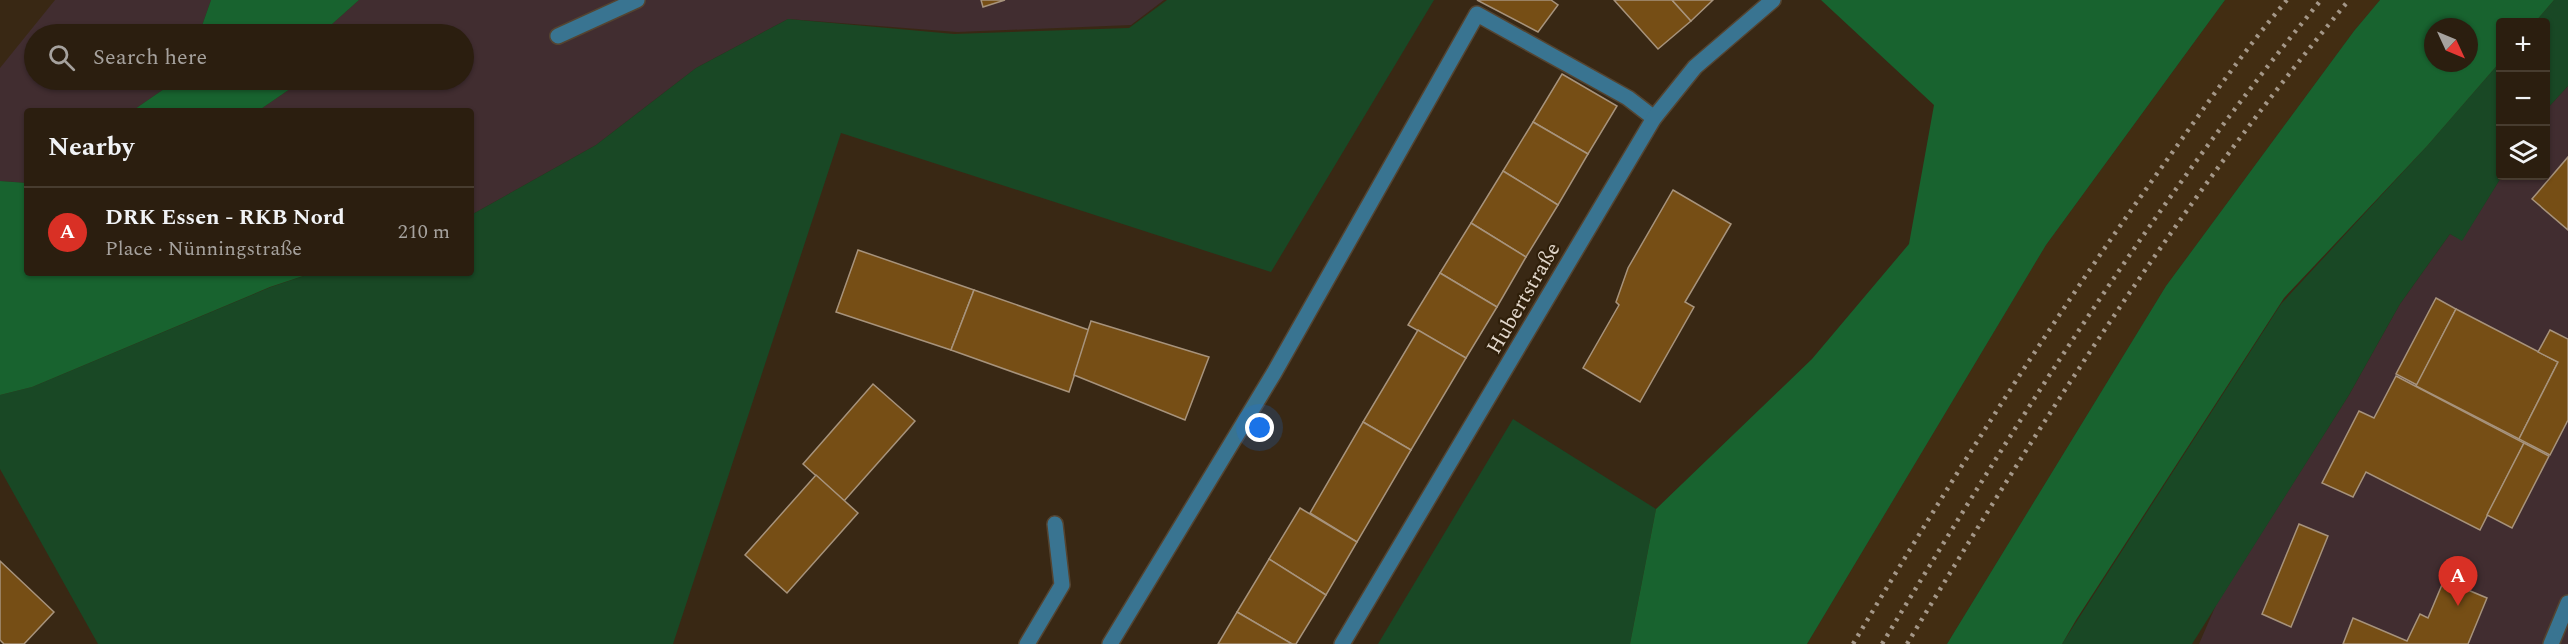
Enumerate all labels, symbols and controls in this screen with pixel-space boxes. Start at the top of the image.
north arrow [2424,18,2478,72]
map controls [2496,18,2550,180]
button: + [2496,18,2550,72]
search box [24,24,474,90]
icon: search [45,41,78,74]
text: Search here [93,41,207,74]
button: − [2496,72,2550,126]
button: layers [2496,126,2550,180]
text: Nearby [48,127,134,167]
text: DRK Essen - RKB Nord [105,201,345,234]
text: A [60,217,75,247]
text: 210 m [398,217,450,247]
text: Place · Nünningstraße [105,234,302,264]
street label: Hubertstraße [1479,236,1569,361]
your location [1245,413,1274,442]
pin: A [2438,556,2478,606]

